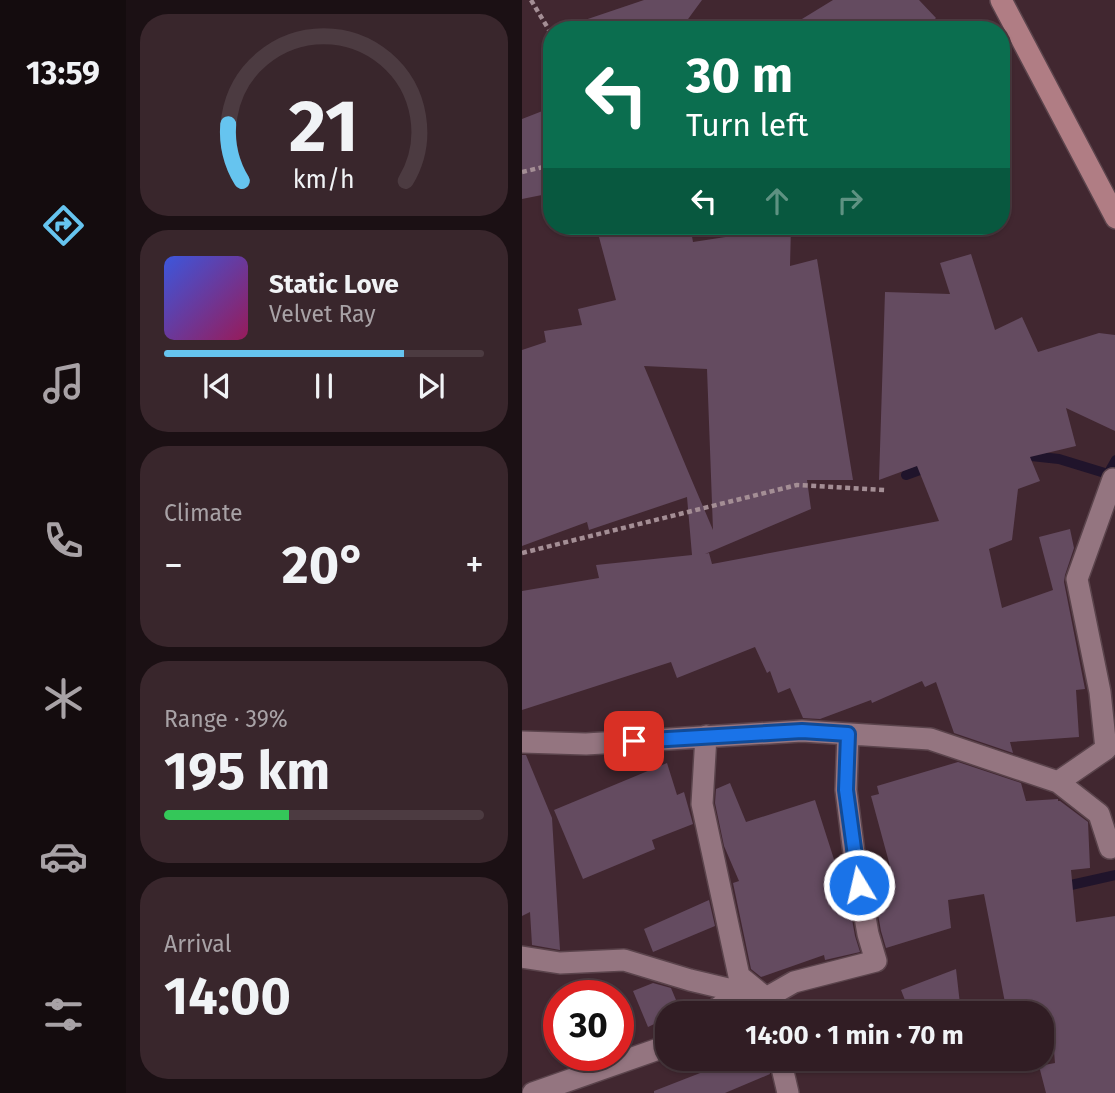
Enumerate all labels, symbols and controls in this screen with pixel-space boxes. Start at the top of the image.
text: 30 m [686,46,793,105]
icon: left [571,49,662,140]
text: 13:59 [26,54,100,92]
text: 21 [289,83,359,170]
text: Turn left [686,106,808,144]
text: km/h [293,165,355,195]
icon: left [685,182,723,220]
icon: ahead [758,182,796,220]
icon: right [831,182,869,220]
icon: directions [39,201,88,250]
text: Static Love [269,269,399,300]
text: Velvet Ray [269,300,376,328]
icon: music [39,359,88,408]
icon: previous [198,367,236,405]
icon: pause [305,367,343,405]
icon: next [412,367,450,405]
text: Climate [164,499,243,527]
icon: phone [39,516,88,565]
text: 20° [282,534,366,597]
text: − [164,542,183,588]
text: + [465,542,484,588]
icon: climate [39,674,88,723]
text: Range · 39% [164,705,288,733]
pin [604,711,664,771]
icon: arrive [615,722,653,760]
text: 195 km [164,740,330,803]
icon: car [39,832,88,881]
position arrow [822,848,896,922]
text: Arrival [164,930,231,958]
text: 14:00 [164,965,291,1028]
speed limit sign: 30 [543,980,634,1071]
icon: filters [39,990,88,1039]
text: 14:00 · 1 min · 70 m [745,1020,964,1051]

